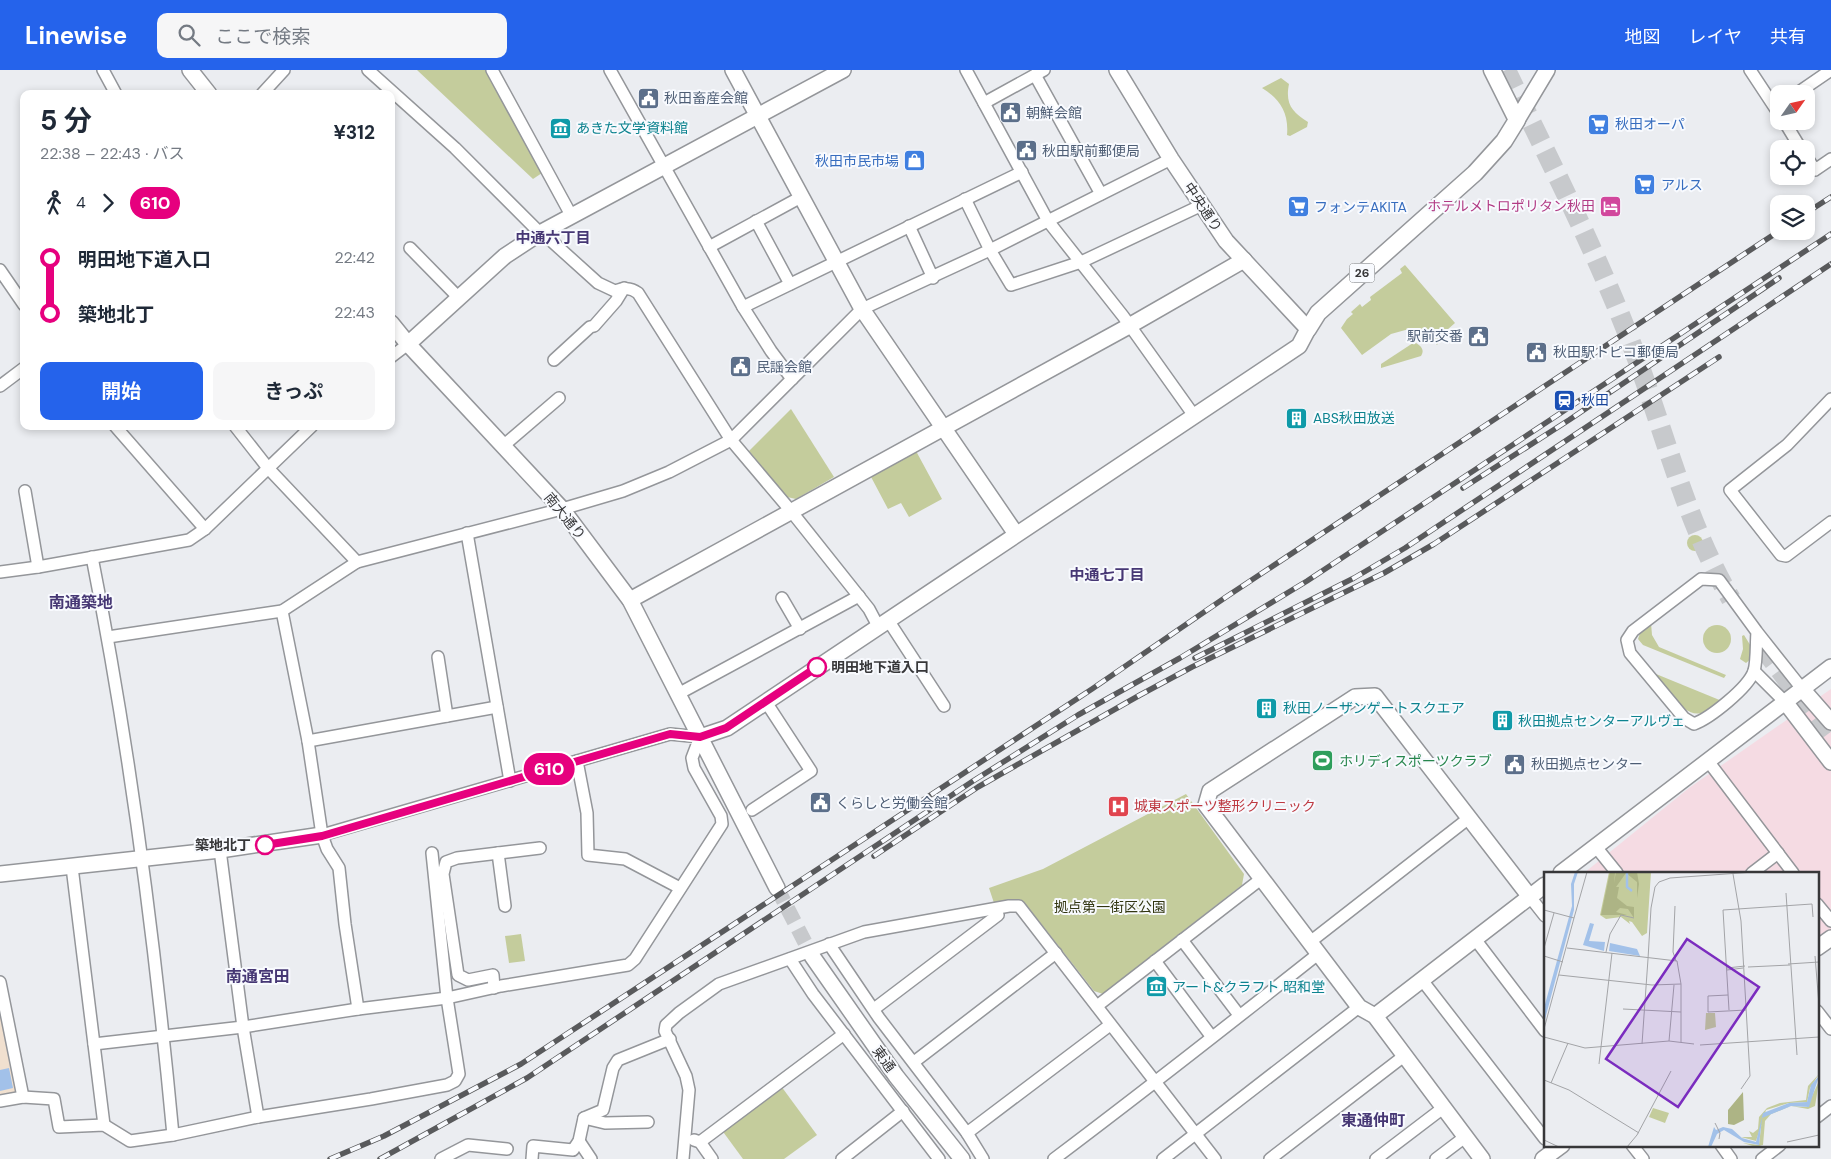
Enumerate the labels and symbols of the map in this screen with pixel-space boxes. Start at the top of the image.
north arrow [1770,85,1815,130]
public building icon: 秋田畜産会館 [636,86,660,110]
place label: 秋田畜産会館 [664,89,748,107]
public building icon: 朝鮮会館 [998,101,1022,125]
place label: 朝鮮会館 [1026,104,1082,122]
supermarket icon: 秋田オーパ [1587,112,1611,136]
place label: 秋田オーパ [1615,115,1685,133]
museum icon: あきた文学資料館 [548,116,572,140]
place label: あきた文学資料館 [576,119,688,137]
public building icon: 秋田駅前郵便局 [1014,139,1038,163]
place label: 秋田駅前郵便局 [1042,142,1140,160]
shop icon: 秋田市民市場 [903,149,927,173]
place label: 秋田市民市場 [815,152,899,170]
supermarket icon: アルス [1633,173,1657,197]
place label: アルス [1661,176,1703,194]
street label: 中央通り [1180,179,1226,235]
hotel icon: ホテルメトロポリタン秋田 [1599,194,1623,218]
supermarket icon: フォンテAKITA [1286,195,1310,219]
place label: ホテルメトロポリタン秋田 [1427,197,1595,215]
place label: フォンテAKITA [1314,198,1407,216]
district label: 中通六丁目 [515,228,591,248]
road number: 26 [1350,264,1374,282]
public building icon: 駅前交番 [1467,324,1491,348]
place label: 駅前交番 [1407,327,1463,345]
public building icon: 秋田駅トピコ郵便局 [1525,340,1549,364]
place label: 秋田駅トピコ郵便局 [1553,343,1679,361]
public building icon: 民謡会館 [728,355,752,379]
place label: 民謡会館 [756,358,812,376]
station icon: 秋田 [1553,388,1577,412]
place label: 秋田 [1581,391,1609,409]
building icon: ABS秋田放送 [1285,406,1309,430]
place label: ABS秋田放送 [1313,409,1395,427]
street label: 南大通り [540,489,590,543]
district label: 中通七丁目 [1069,565,1145,585]
district label: 南通築地 [49,592,113,613]
marker: 明田地下道入口 [807,657,827,677]
place label: 明田地下道入口 [831,658,929,676]
building icon: 秋田ノーザンゲートスクエア [1255,696,1279,720]
place label: 秋田ノーザンゲートスクエア [1283,699,1465,717]
building icon: 秋田拠点センターアルヴェ [1490,709,1514,733]
place label: 秋田拠点センターアルヴェ [1518,712,1685,730]
sports icon: ホリディスポーツクラブ [1311,749,1335,773]
place label: ホリディスポーツクラブ [1339,752,1492,770]
public building icon: 秋田拠点センター [1503,752,1527,776]
line badge: 610 [520,753,578,785]
place label: 秋田拠点センター [1531,755,1643,773]
public building icon: くらしと労働会館 [808,791,832,815]
place label: くらしと労働会館 [836,794,948,812]
hospital icon: 城東スポーツ整形クリニック [1106,794,1130,818]
place label: 城東スポーツ整形クリニック [1134,797,1316,815]
marker: 築地北丁 [255,835,275,855]
place label: 築地北丁 [195,836,251,854]
inset map [1544,872,1818,1146]
park label: 拠点第一街区公園 [1054,898,1166,916]
district label: 南通宮田 [226,966,290,987]
museum icon: アート&クラフト 昭和堂 [1144,975,1168,999]
place label: アート&クラフト 昭和堂 [1172,978,1325,996]
street label: 東通 [868,1042,900,1076]
district label: 東通仲町 [1341,1110,1405,1131]

